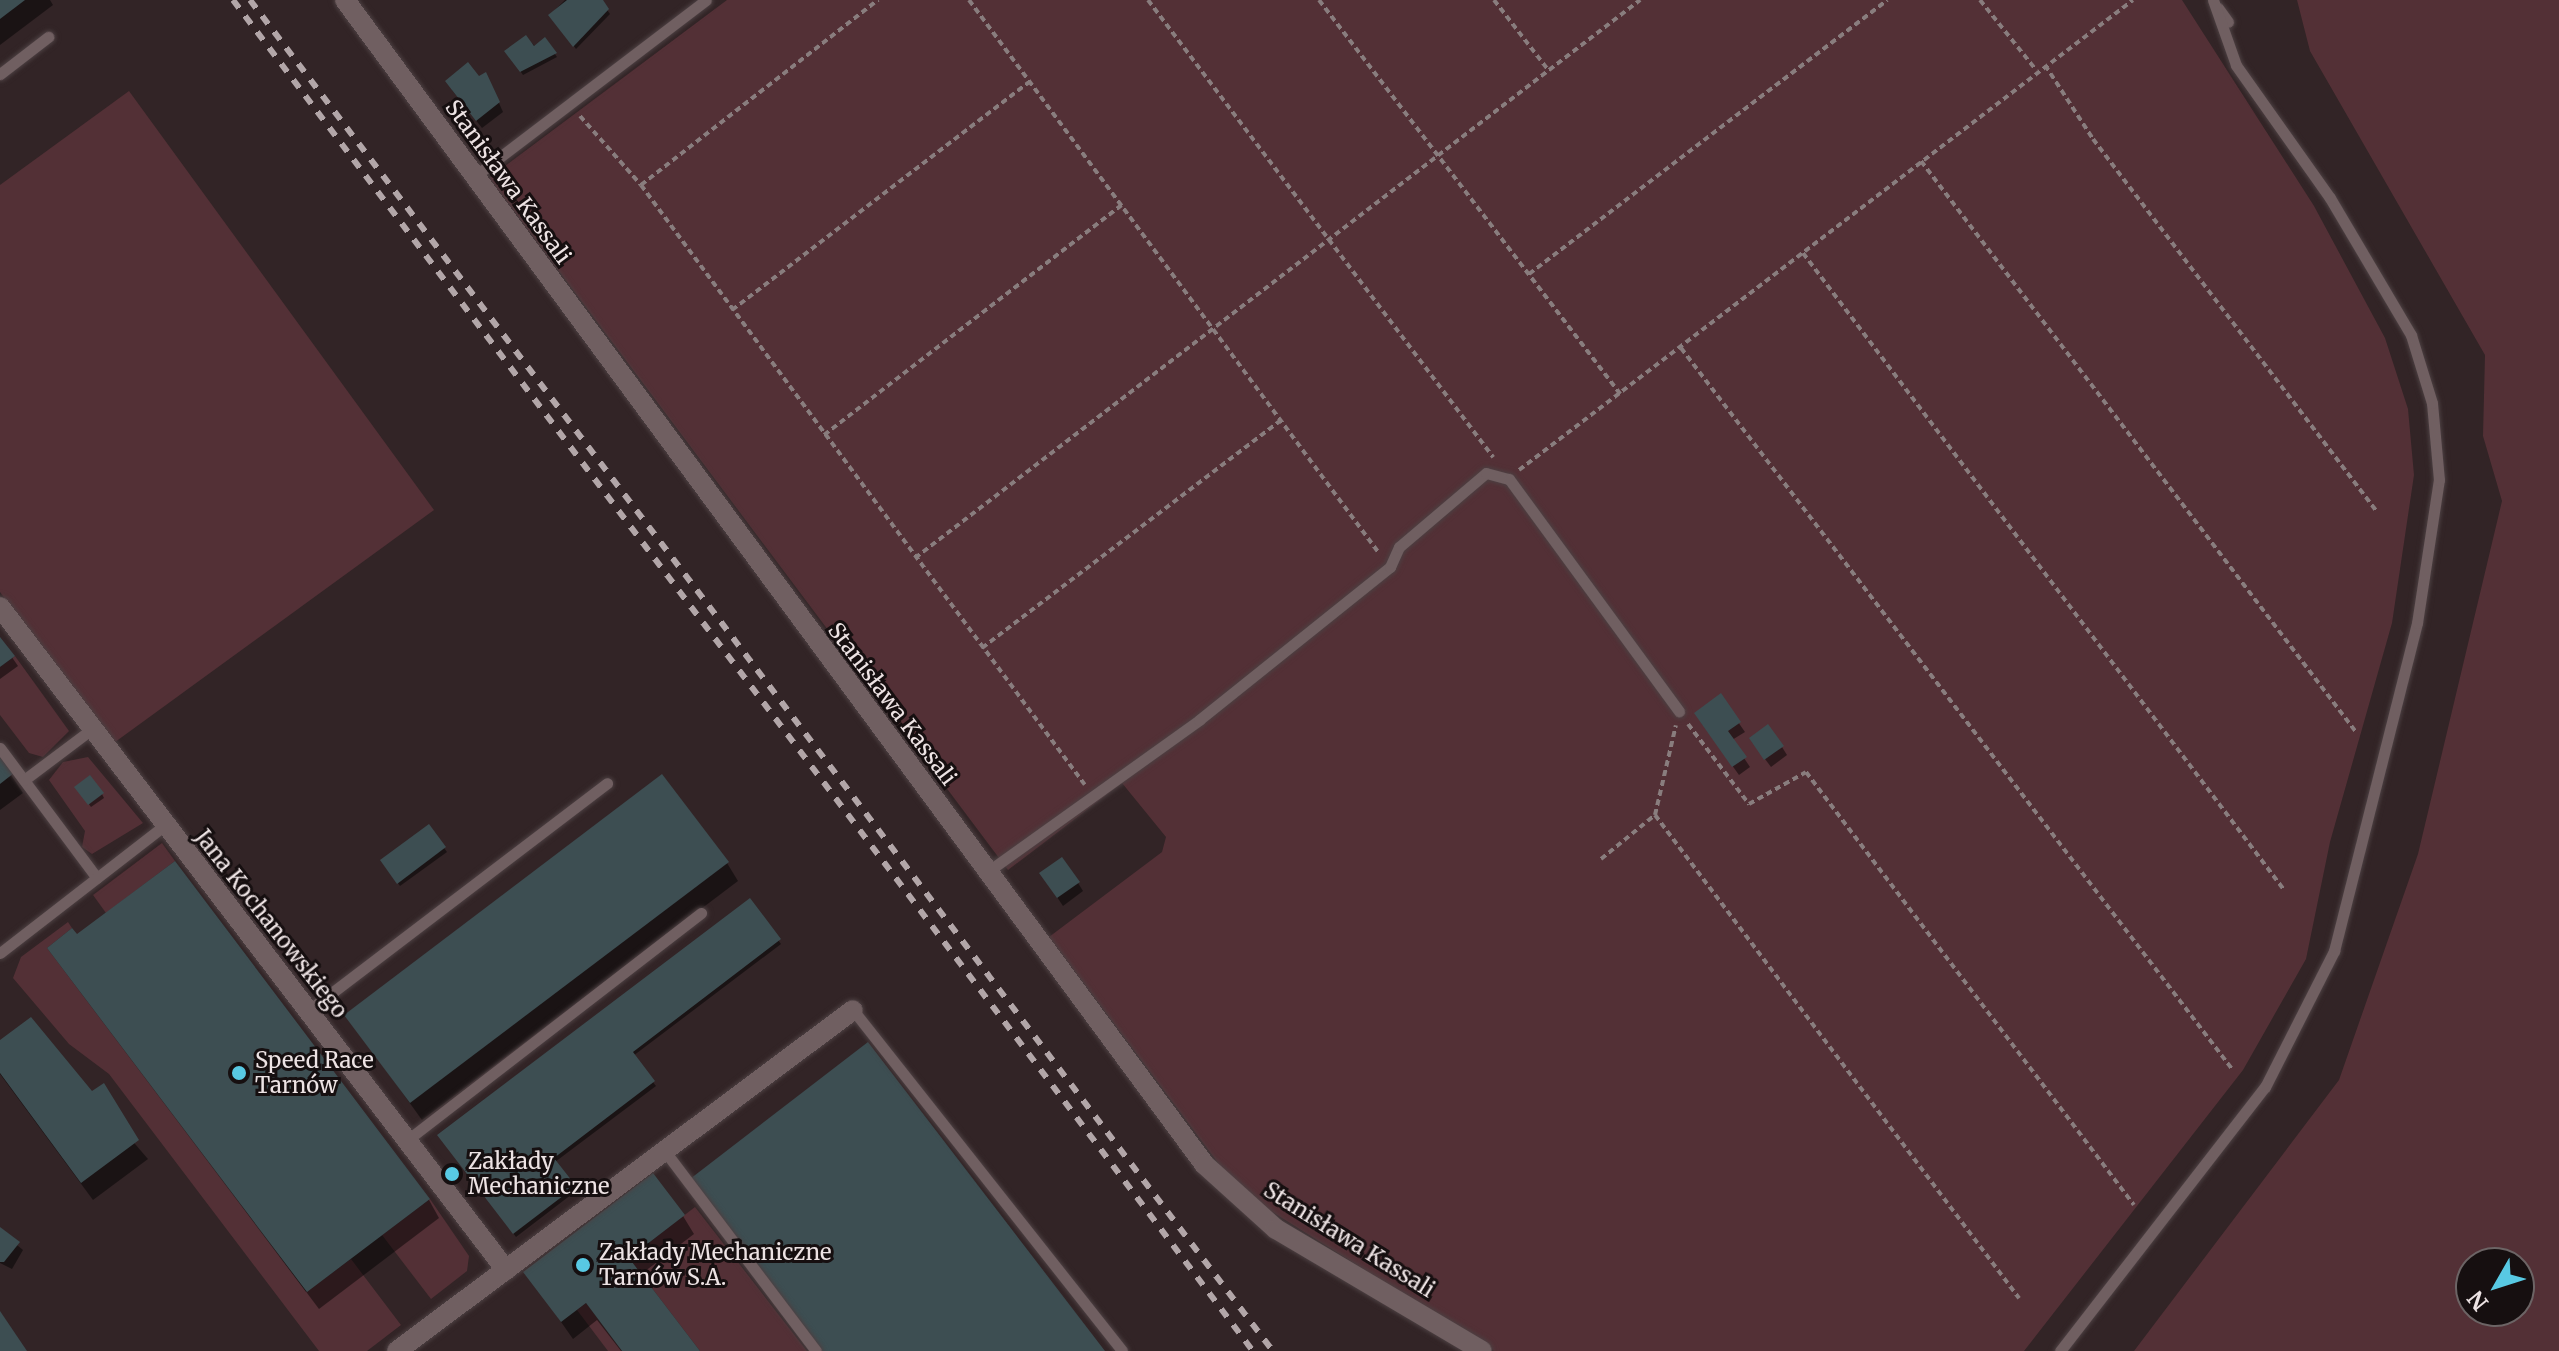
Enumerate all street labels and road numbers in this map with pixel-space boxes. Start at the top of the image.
street label: Stanisława Kassali [440,95,576,269]
street label: Stanisława Kassali [822,618,962,790]
street label: Jana Kochanowskiego [189,825,353,1023]
street label: Stanisława Kassali [1259,1177,1439,1303]

